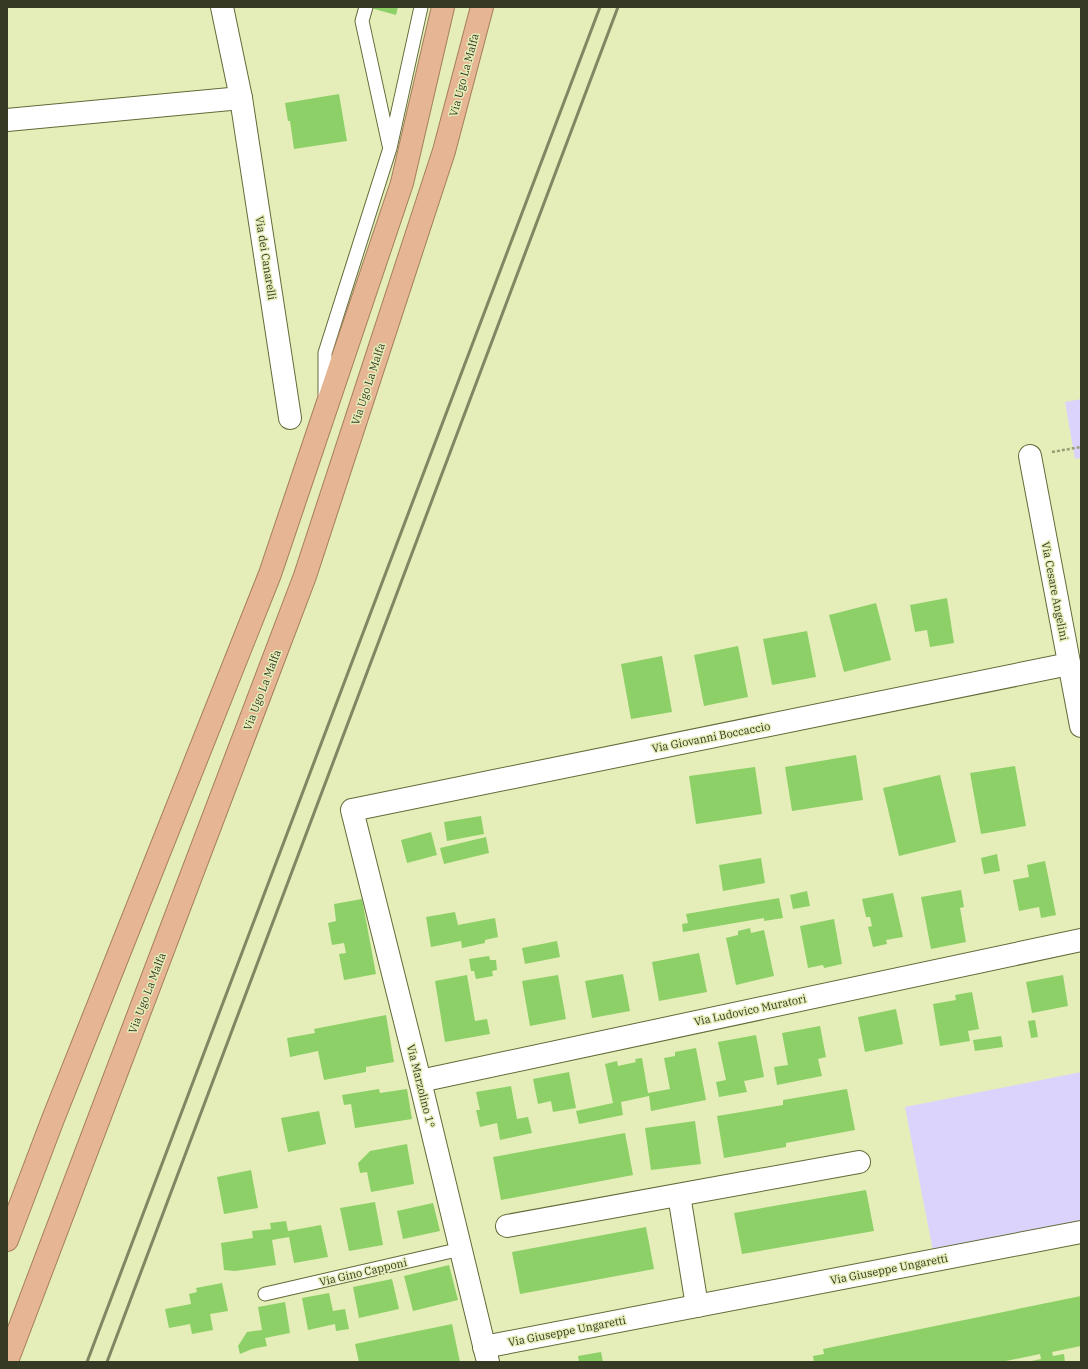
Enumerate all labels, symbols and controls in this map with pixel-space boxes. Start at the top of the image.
street label: Via Ugo La Malfa [446,32,482,118]
street label: Via dei Canarelli [252,215,280,301]
street label: Via Ugo La Malfa [348,341,388,427]
street label: Via Cesare Angelini [1039,540,1072,642]
street label: Via Ugo La Malfa [240,648,284,732]
street label: Via Giovanni Boccaccio [651,719,771,755]
street label: Via Ugo La Malfa [125,951,169,1035]
street label: Via Ludovico Muratori [693,991,808,1029]
street label: Via Marzolino 1° [404,1043,438,1129]
street label: Via Giuseppe Ungaretti [829,1251,950,1287]
street label: Via Gino Capponi [318,1255,409,1289]
street label: Via Giuseppe Ungaretti [507,1313,628,1349]

